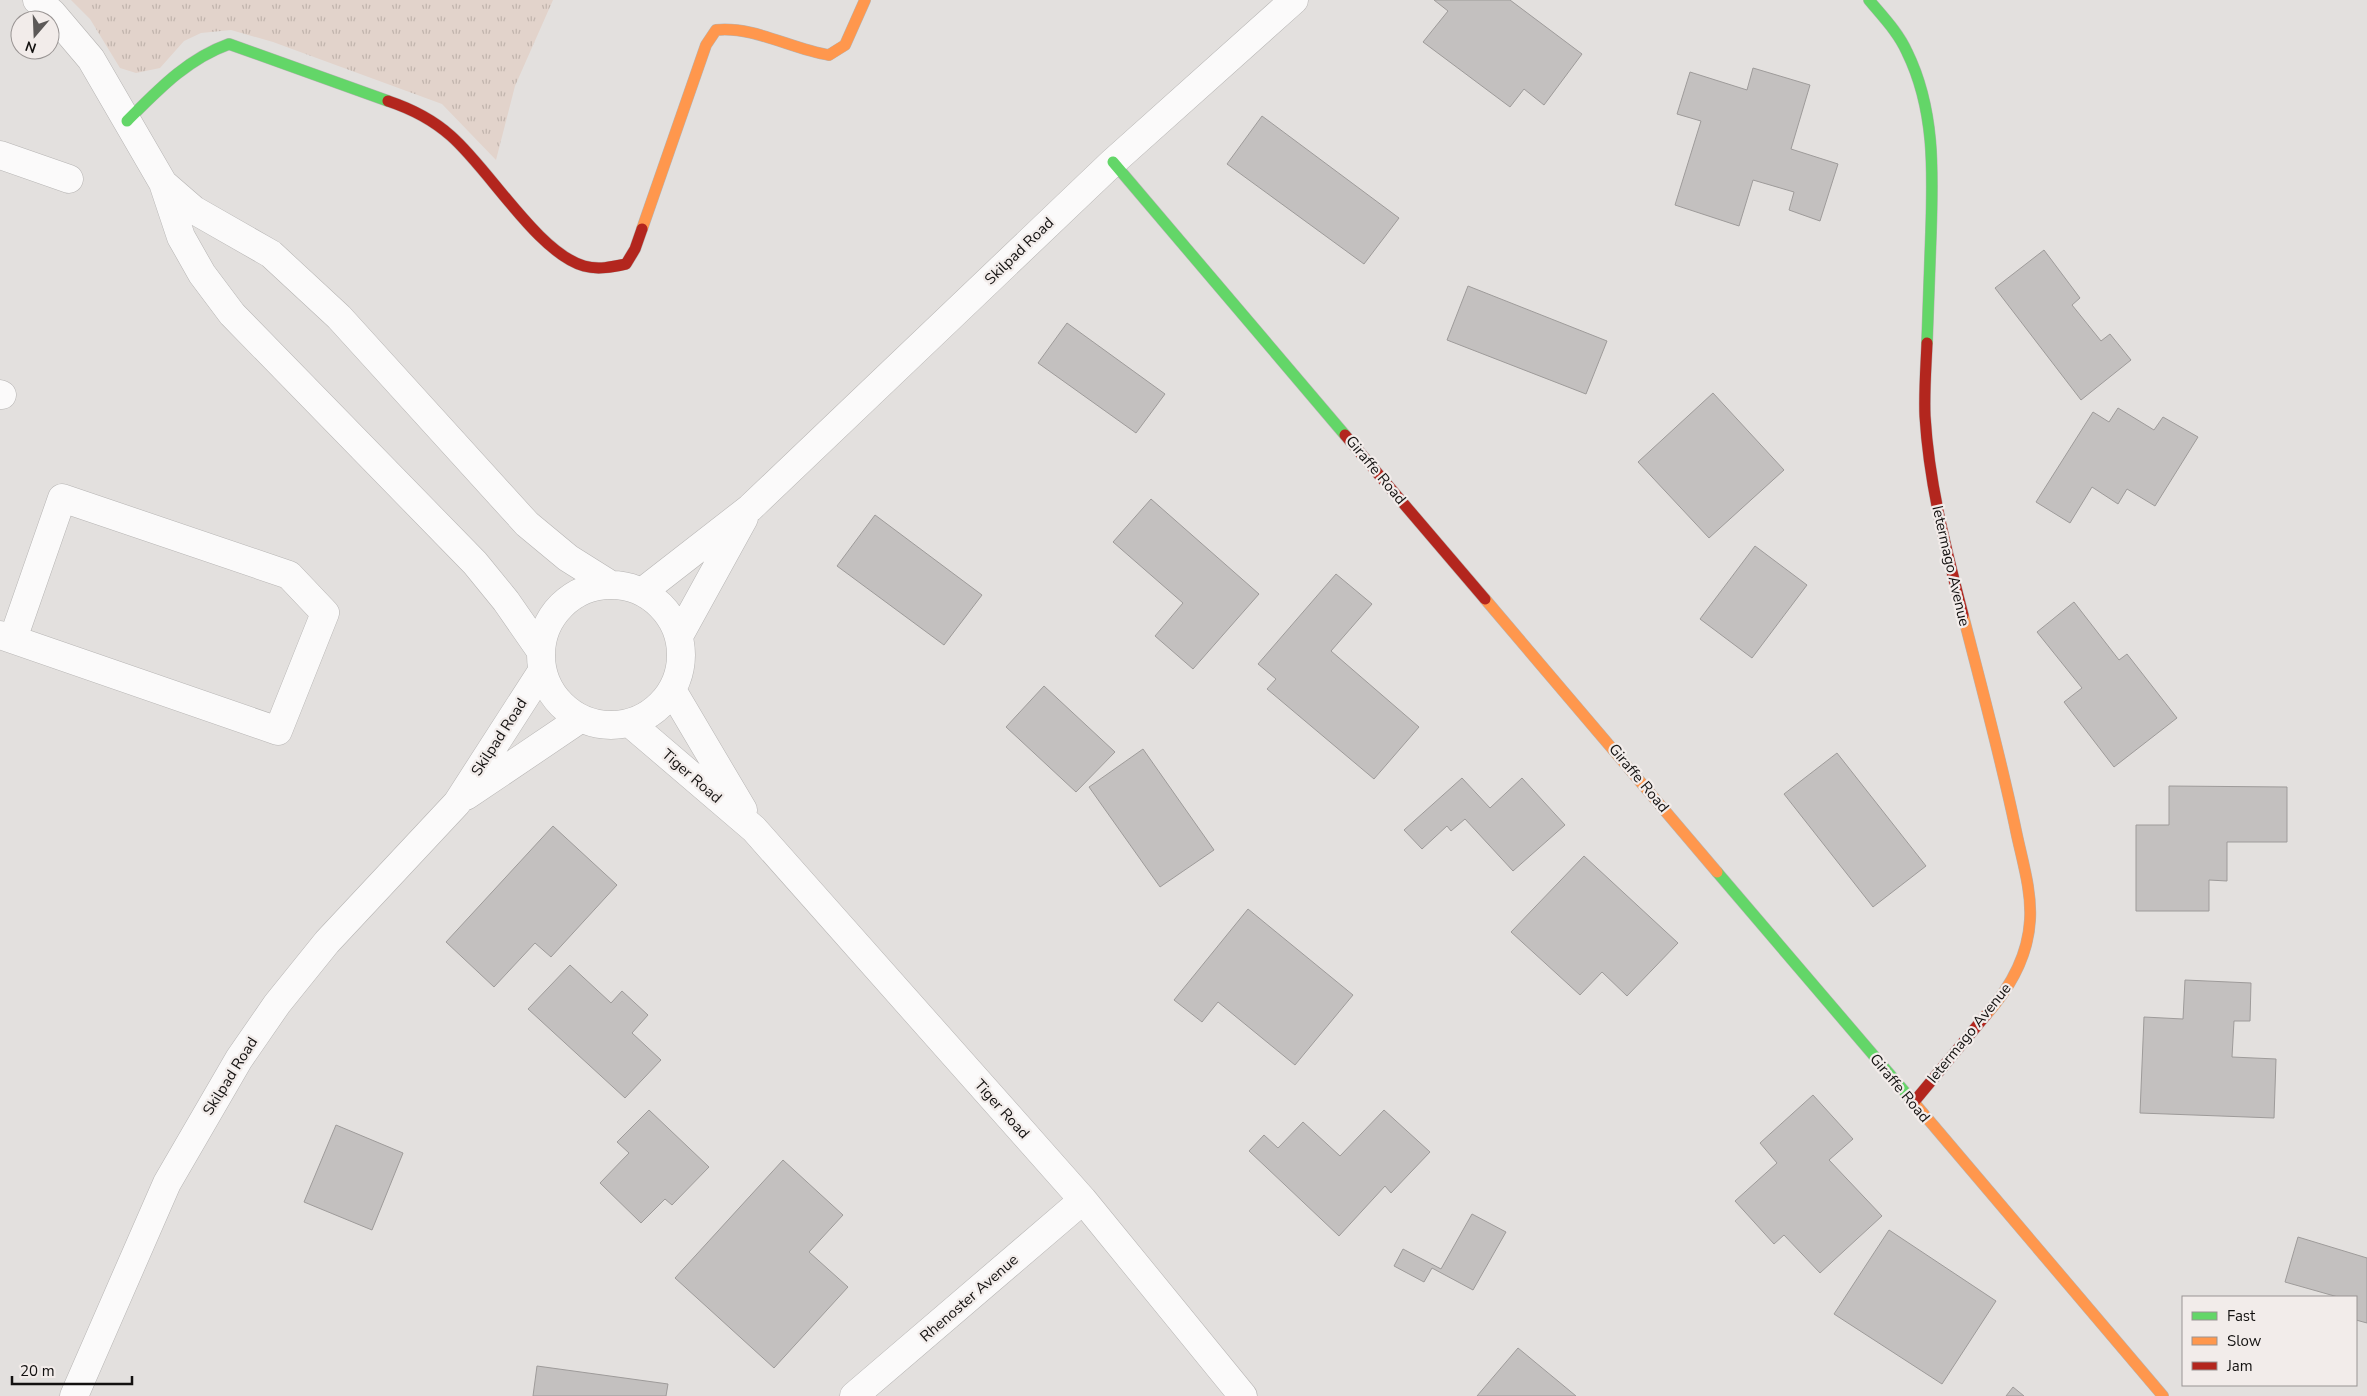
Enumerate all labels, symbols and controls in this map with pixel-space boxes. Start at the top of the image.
north arrow [10,10,60,60]
text: N [23,36,39,58]
street label: Skilpad Road [980,213,1058,289]
street label: Giraffe Road [1341,431,1411,509]
street label: Ietermago Avenue [1927,504,1975,628]
street label: Skilpad Road [466,694,532,780]
street label: Giraffe Road [1604,739,1674,817]
street label: Tiger Road [658,744,726,808]
street label: Ietermago Avenue [1922,979,2016,1087]
street label: Skilpad Road [198,1033,262,1119]
street label: Giraffe Road [1865,1049,1935,1127]
street label: Tiger Road [970,1075,1034,1143]
street label: Rhenoster Avenue [916,1250,1022,1346]
legend [2182,1296,2357,1386]
text: Fast [2227,1306,2256,1326]
text: Slow [2227,1331,2262,1351]
scale bar [12,1354,132,1386]
text: Jam [2226,1356,2253,1376]
text: 20 m [20,1361,55,1381]

